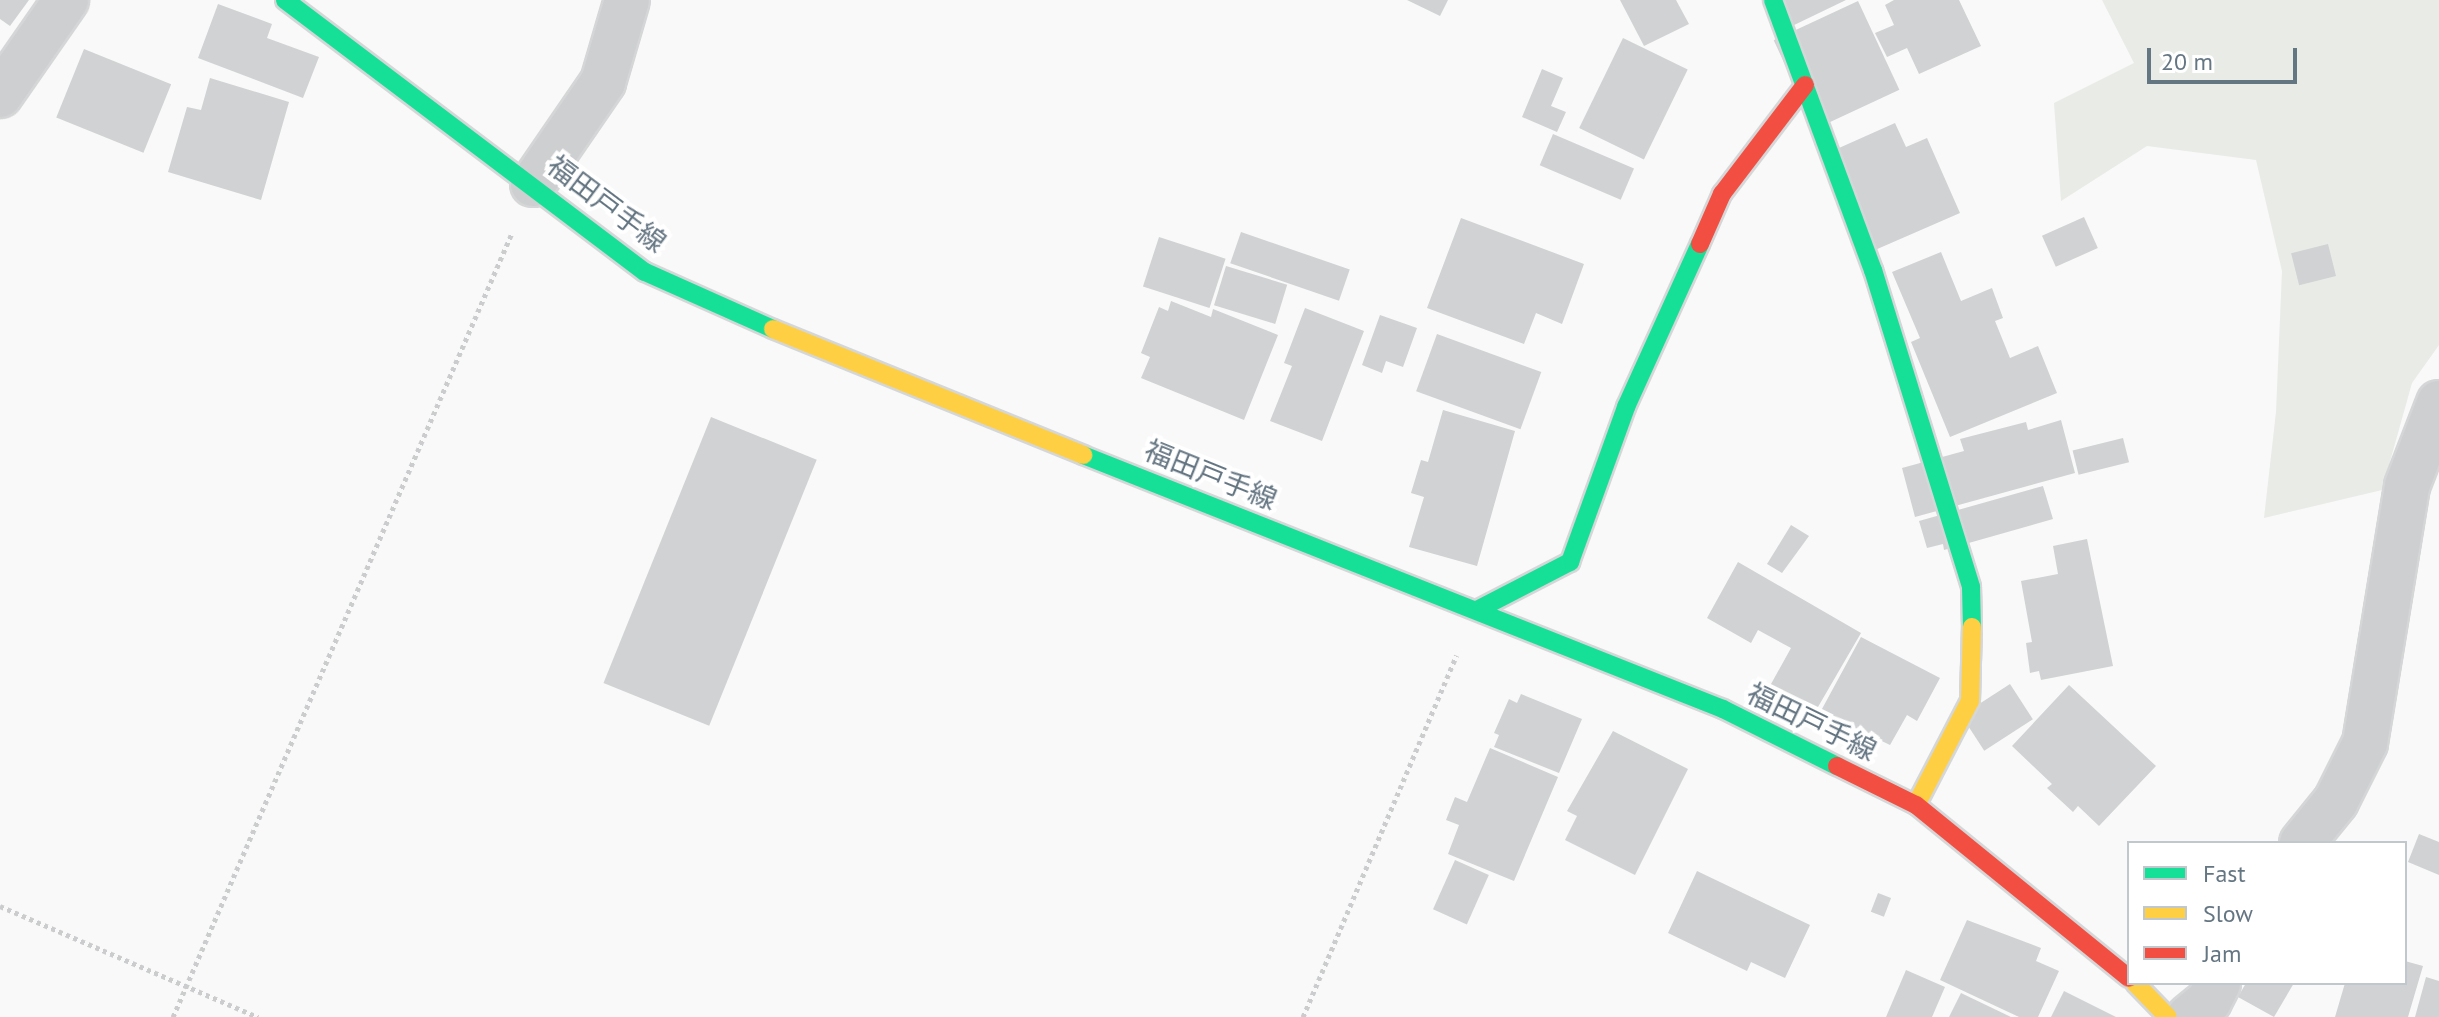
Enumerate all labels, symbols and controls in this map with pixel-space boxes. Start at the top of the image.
scale bar [2151,32,2301,82]
text: 20 m [2161,46,2213,77]
street label: 福田戸手線 [541,148,673,260]
street label: 福田戸手線 [1140,433,1282,517]
street label: 福田戸手線 [1742,676,1882,768]
legend [2127,841,2407,985]
text: Fast [2203,858,2246,889]
text: Slow [2203,898,2253,929]
text: Jam [2203,938,2241,969]

